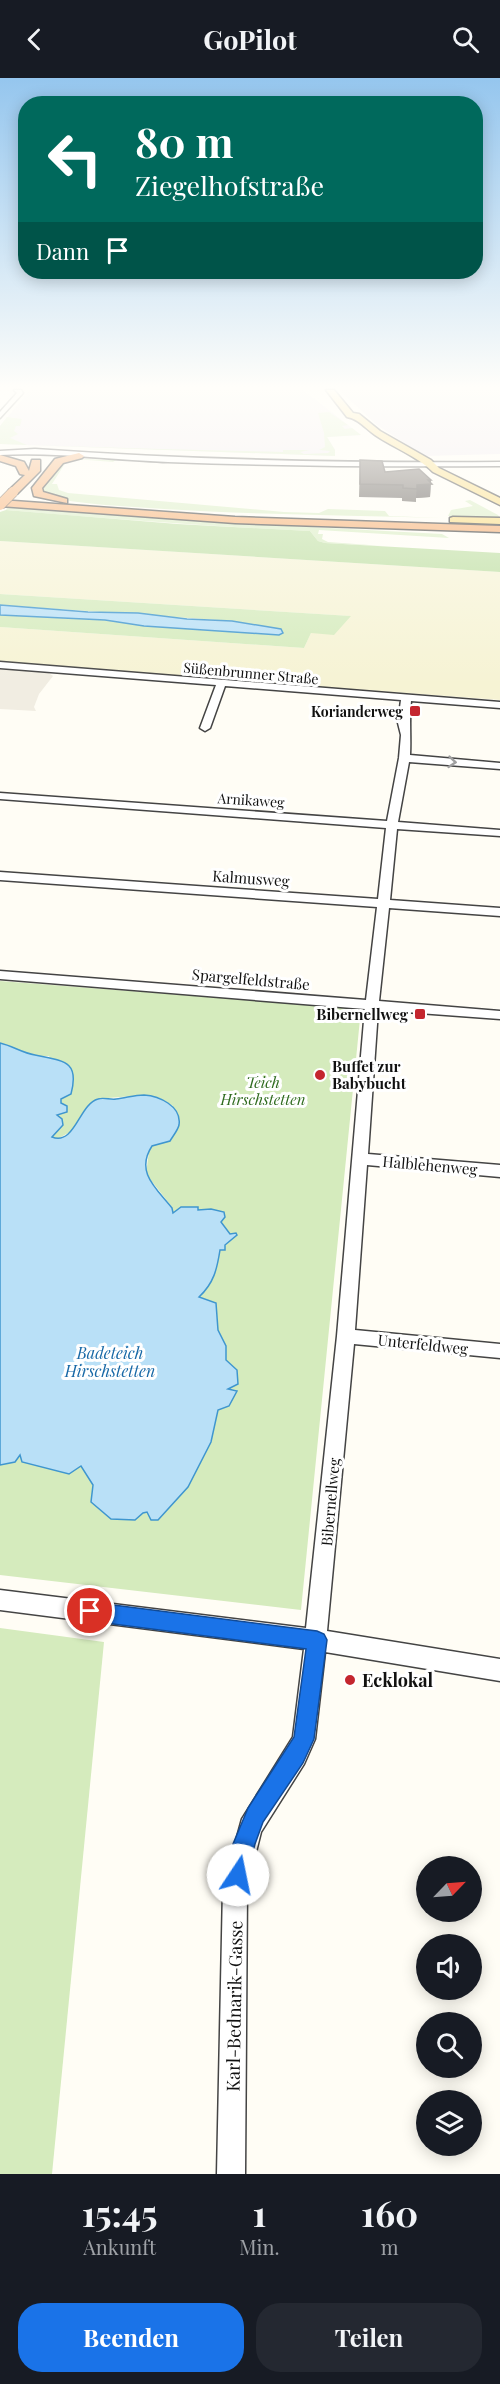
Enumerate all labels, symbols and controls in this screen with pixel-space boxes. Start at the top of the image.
text: GoPilot [203,21,297,57]
icon: back [18,23,51,56]
icon: search [449,23,482,56]
text: 80 m [135,113,233,169]
icon: left [36,120,114,198]
text: Ziegelhofstraße [135,167,324,203]
icon: arrive [101,234,134,267]
text: Dann [36,236,89,266]
street label: Süßenbrunner Straße [183,658,319,688]
place label: Korianderweg [311,702,403,721]
marker: Korianderweg [408,704,422,718]
one-way arrow [448,755,457,768]
street label: Arnikaweg [216,788,286,812]
street label: Kalmusweg [212,865,290,891]
street label: Spargelfeldstraße [191,964,311,994]
place label: Bibernellweg [316,1004,409,1024]
marker: Bibernellweg [413,1007,427,1021]
place label: Buffet zur Babybucht [332,1056,407,1093]
marker: Buffet zur Babybucht [313,1068,327,1082]
park label: Teich Hirschstetten [220,1072,305,1109]
street label: Halblehenweg [382,1151,478,1179]
street label: Unterfeldweg [377,1329,469,1359]
water label: Badeteich Hirschstetten [64,1342,155,1381]
street label: Bibernellweg [316,1457,344,1547]
pin [64,1585,115,1636]
icon: arrive [73,1594,106,1627]
place label: Ecklokal [362,1668,434,1692]
marker: Ecklokal [343,1673,357,1687]
position arrow [206,1843,270,1907]
north arrow [416,1856,482,1922]
map controls [416,1856,482,2156]
street label: Karl-Bednarik-Gasse [221,1920,247,2092]
button: sound [416,1934,482,2000]
button: search [416,2012,482,2078]
button: layers [416,2090,482,2156]
text: 15:45 [82,2188,158,2236]
text: 1 [252,2188,266,2236]
text: 160 [361,2188,418,2236]
text: Ankunft [83,2233,156,2260]
text: Min. [239,2233,279,2260]
text: m [381,2233,399,2260]
button: Beenden [18,2303,244,2372]
button: Teilen [256,2303,482,2372]

